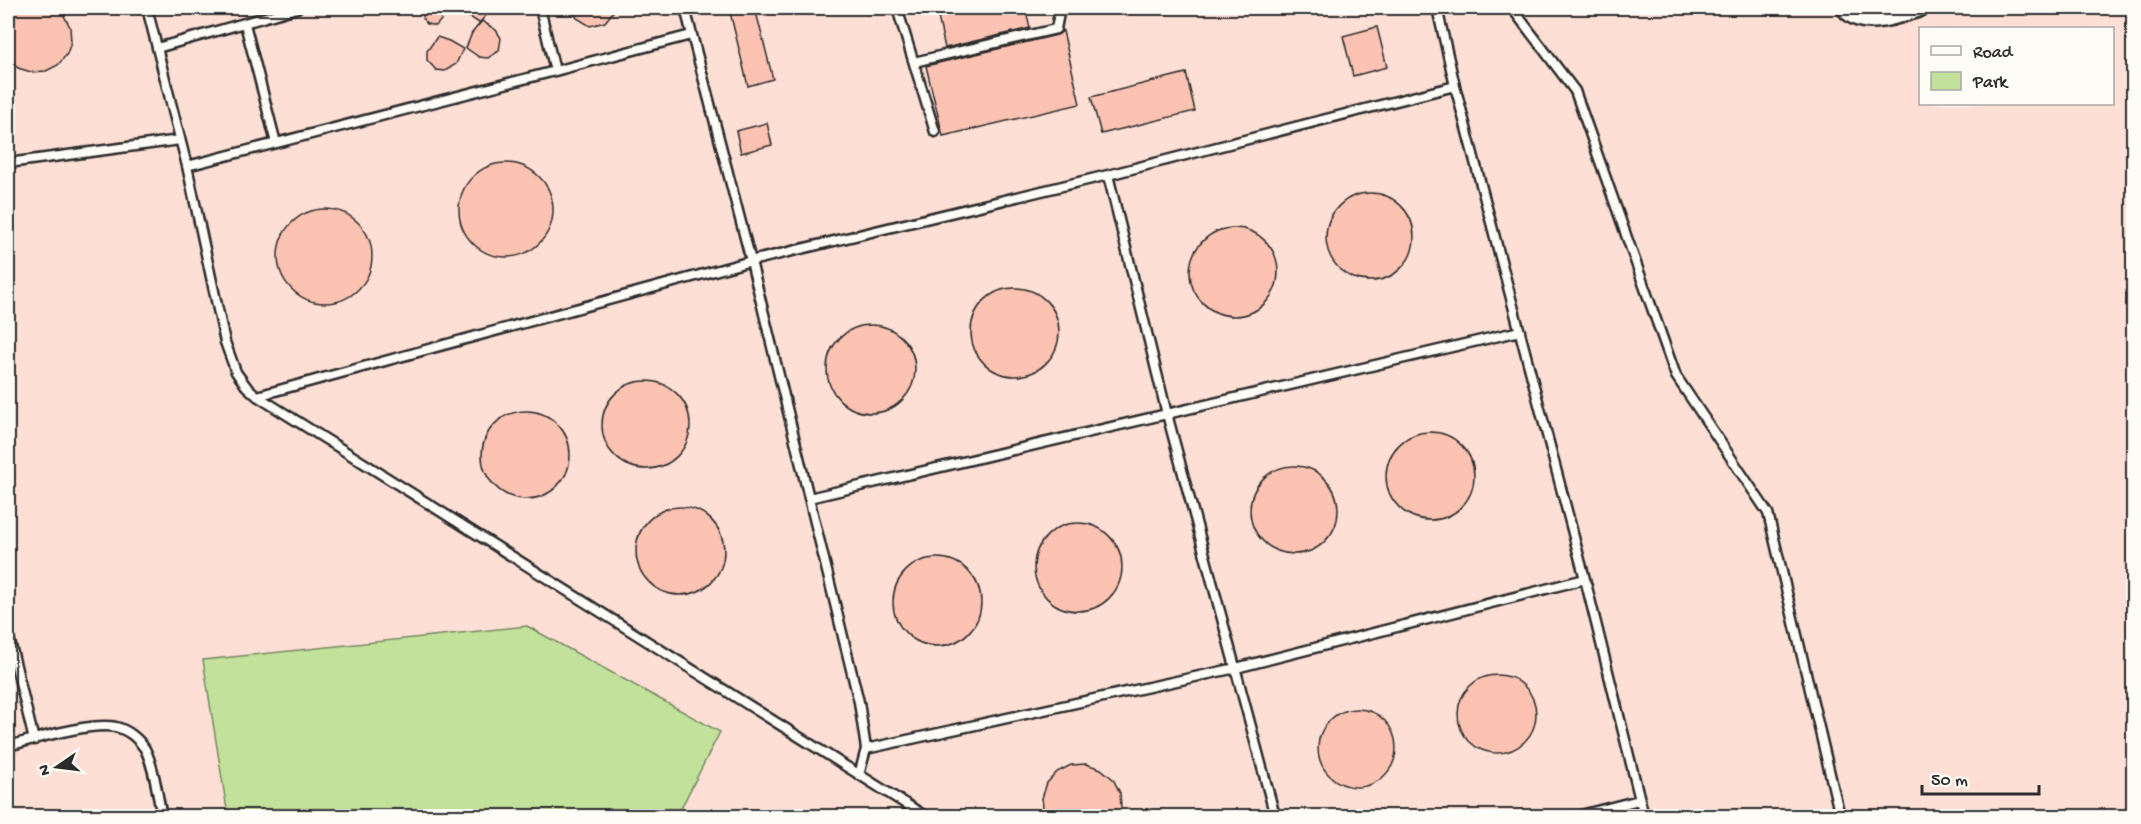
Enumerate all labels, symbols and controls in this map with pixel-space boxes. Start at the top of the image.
legend [1919,27,2114,105]
text: Road [1973,43,2014,64]
text: Park [1972,73,2009,94]
north arrow [27,737,87,797]
scale bar [1922,758,2039,796]
text: N [35,762,56,777]
text: 50 m [1931,771,1968,792]

